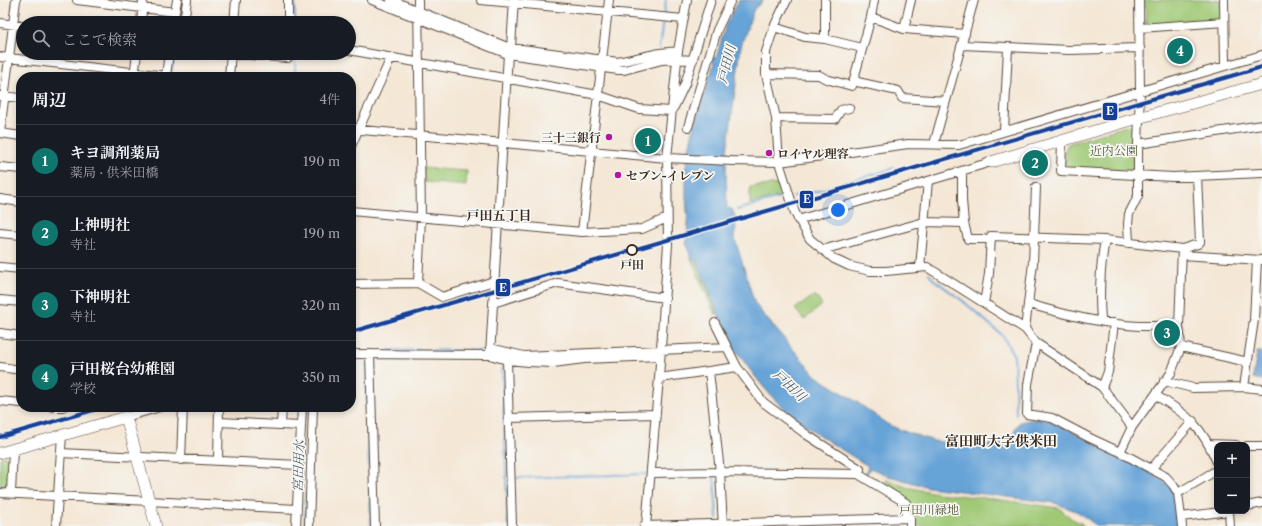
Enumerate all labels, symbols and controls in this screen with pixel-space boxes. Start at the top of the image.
search box [16,16,356,60]
icon: search [30,27,52,49]
text: ここで検索 [62,30,137,49]
pin: 4 [1167,36,1193,66]
water label: 戸田川 [714,41,739,85]
text: 周辺 [32,90,66,110]
text: 4件 [319,91,340,107]
line badge: E [1102,102,1118,121]
text: E [1106,104,1114,118]
pin: 1 [635,126,661,156]
place label: 三十三銀行 [541,130,601,145]
marker: 三十三銀行 [604,132,614,142]
text: キヨ調剤薬局 [70,143,160,162]
park label: 近内公園 [1090,143,1138,158]
place label: ロイヤル理容 [777,146,849,161]
marker: ロイヤル理容 [764,148,774,158]
pin: 2 [1022,148,1048,178]
text: 1 [42,153,48,169]
text: 190 m [303,153,340,169]
text: 薬局 · 供米田橋 [70,164,159,180]
place label: セブン-イレブン [626,168,714,183]
marker: セブン-イレブン [613,170,623,180]
line badge: E [799,190,814,209]
text: E [803,192,811,206]
your location [828,200,848,220]
district label: 戸田五丁目 [466,207,532,223]
text: 上神明社 [70,215,130,234]
text: 2 [41,225,49,241]
text: 190 m [303,225,340,241]
text: 寺社 [70,236,96,252]
marker: 戸田 [626,244,638,256]
place label: 戸田 [620,257,644,272]
line badge: E [495,278,511,297]
text: E [499,281,507,295]
text: 下神明社 [70,287,130,306]
text: 3 [41,297,49,313]
text: 320 m [302,297,340,313]
text: 寺社 [70,308,96,324]
pin: 3 [1154,318,1180,348]
text: 戸田桜台幼稚園 [70,359,175,378]
water label: 戸田川 [770,366,811,406]
text: 4 [41,369,49,385]
text: 350 m [302,369,340,385]
text: 学校 [70,380,96,396]
district label: 富田町大字供米田 [945,432,1057,450]
water label: 宮田用水 [289,438,307,492]
map controls [1214,442,1250,514]
button: + [1214,442,1250,478]
button: − [1214,478,1250,514]
park label: 戸田川緑地 [899,502,959,517]

